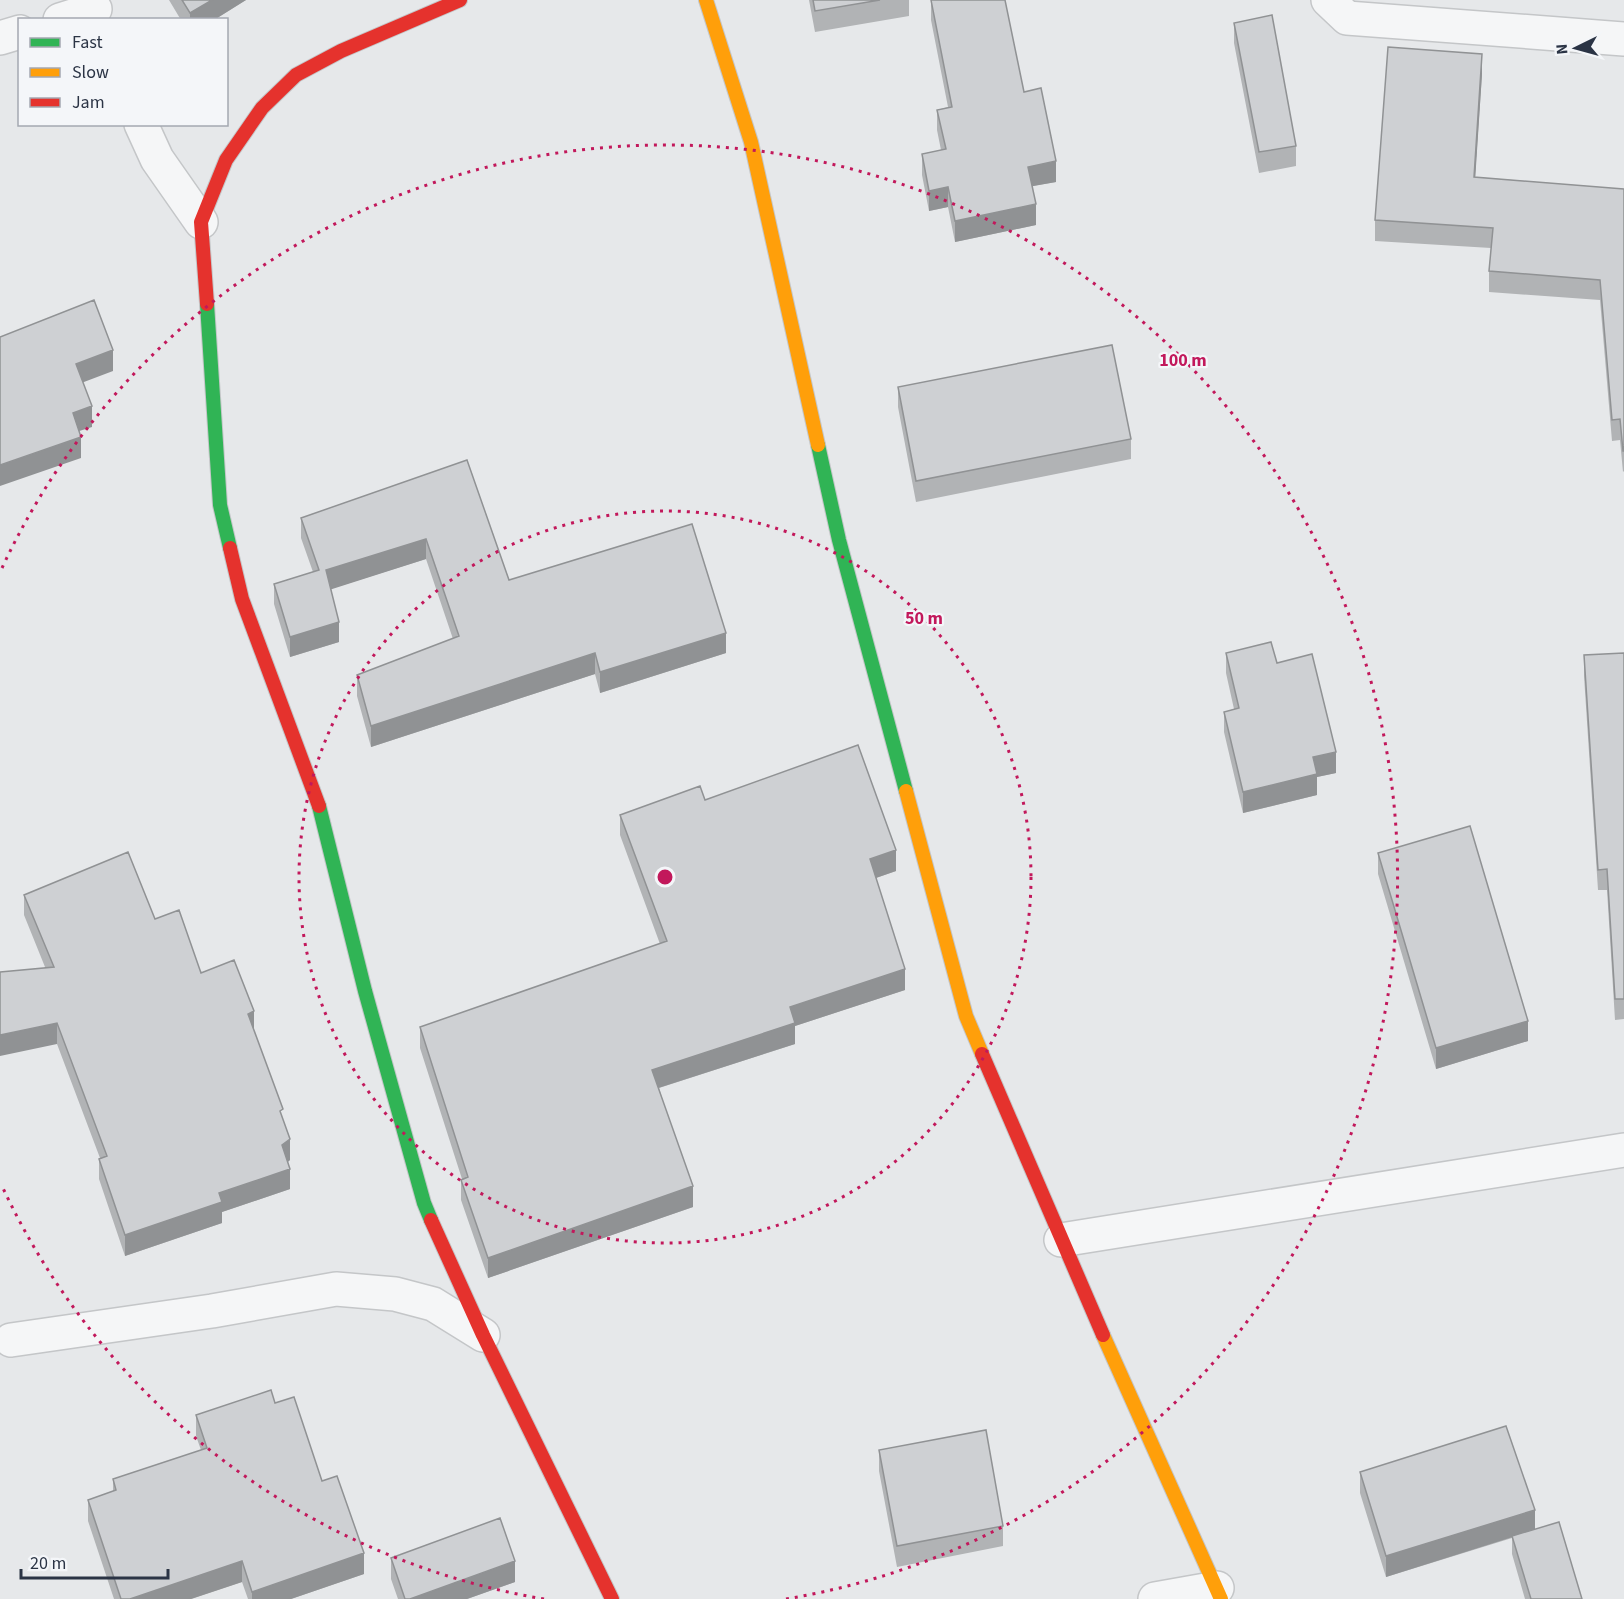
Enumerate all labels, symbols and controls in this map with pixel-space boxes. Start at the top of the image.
legend [18,18,228,126]
north arrow [1546,18,1606,78]
text: Fast [72,30,103,55]
text: N [1551,43,1573,55]
text: Slow [72,60,109,85]
text: Jam [72,90,105,115]
text: 100 m [1159,348,1207,373]
text: 50 m [905,606,943,631]
centre of rings [655,867,675,887]
scale bar [21,1542,168,1580]
text: 20 m [30,1551,66,1576]

